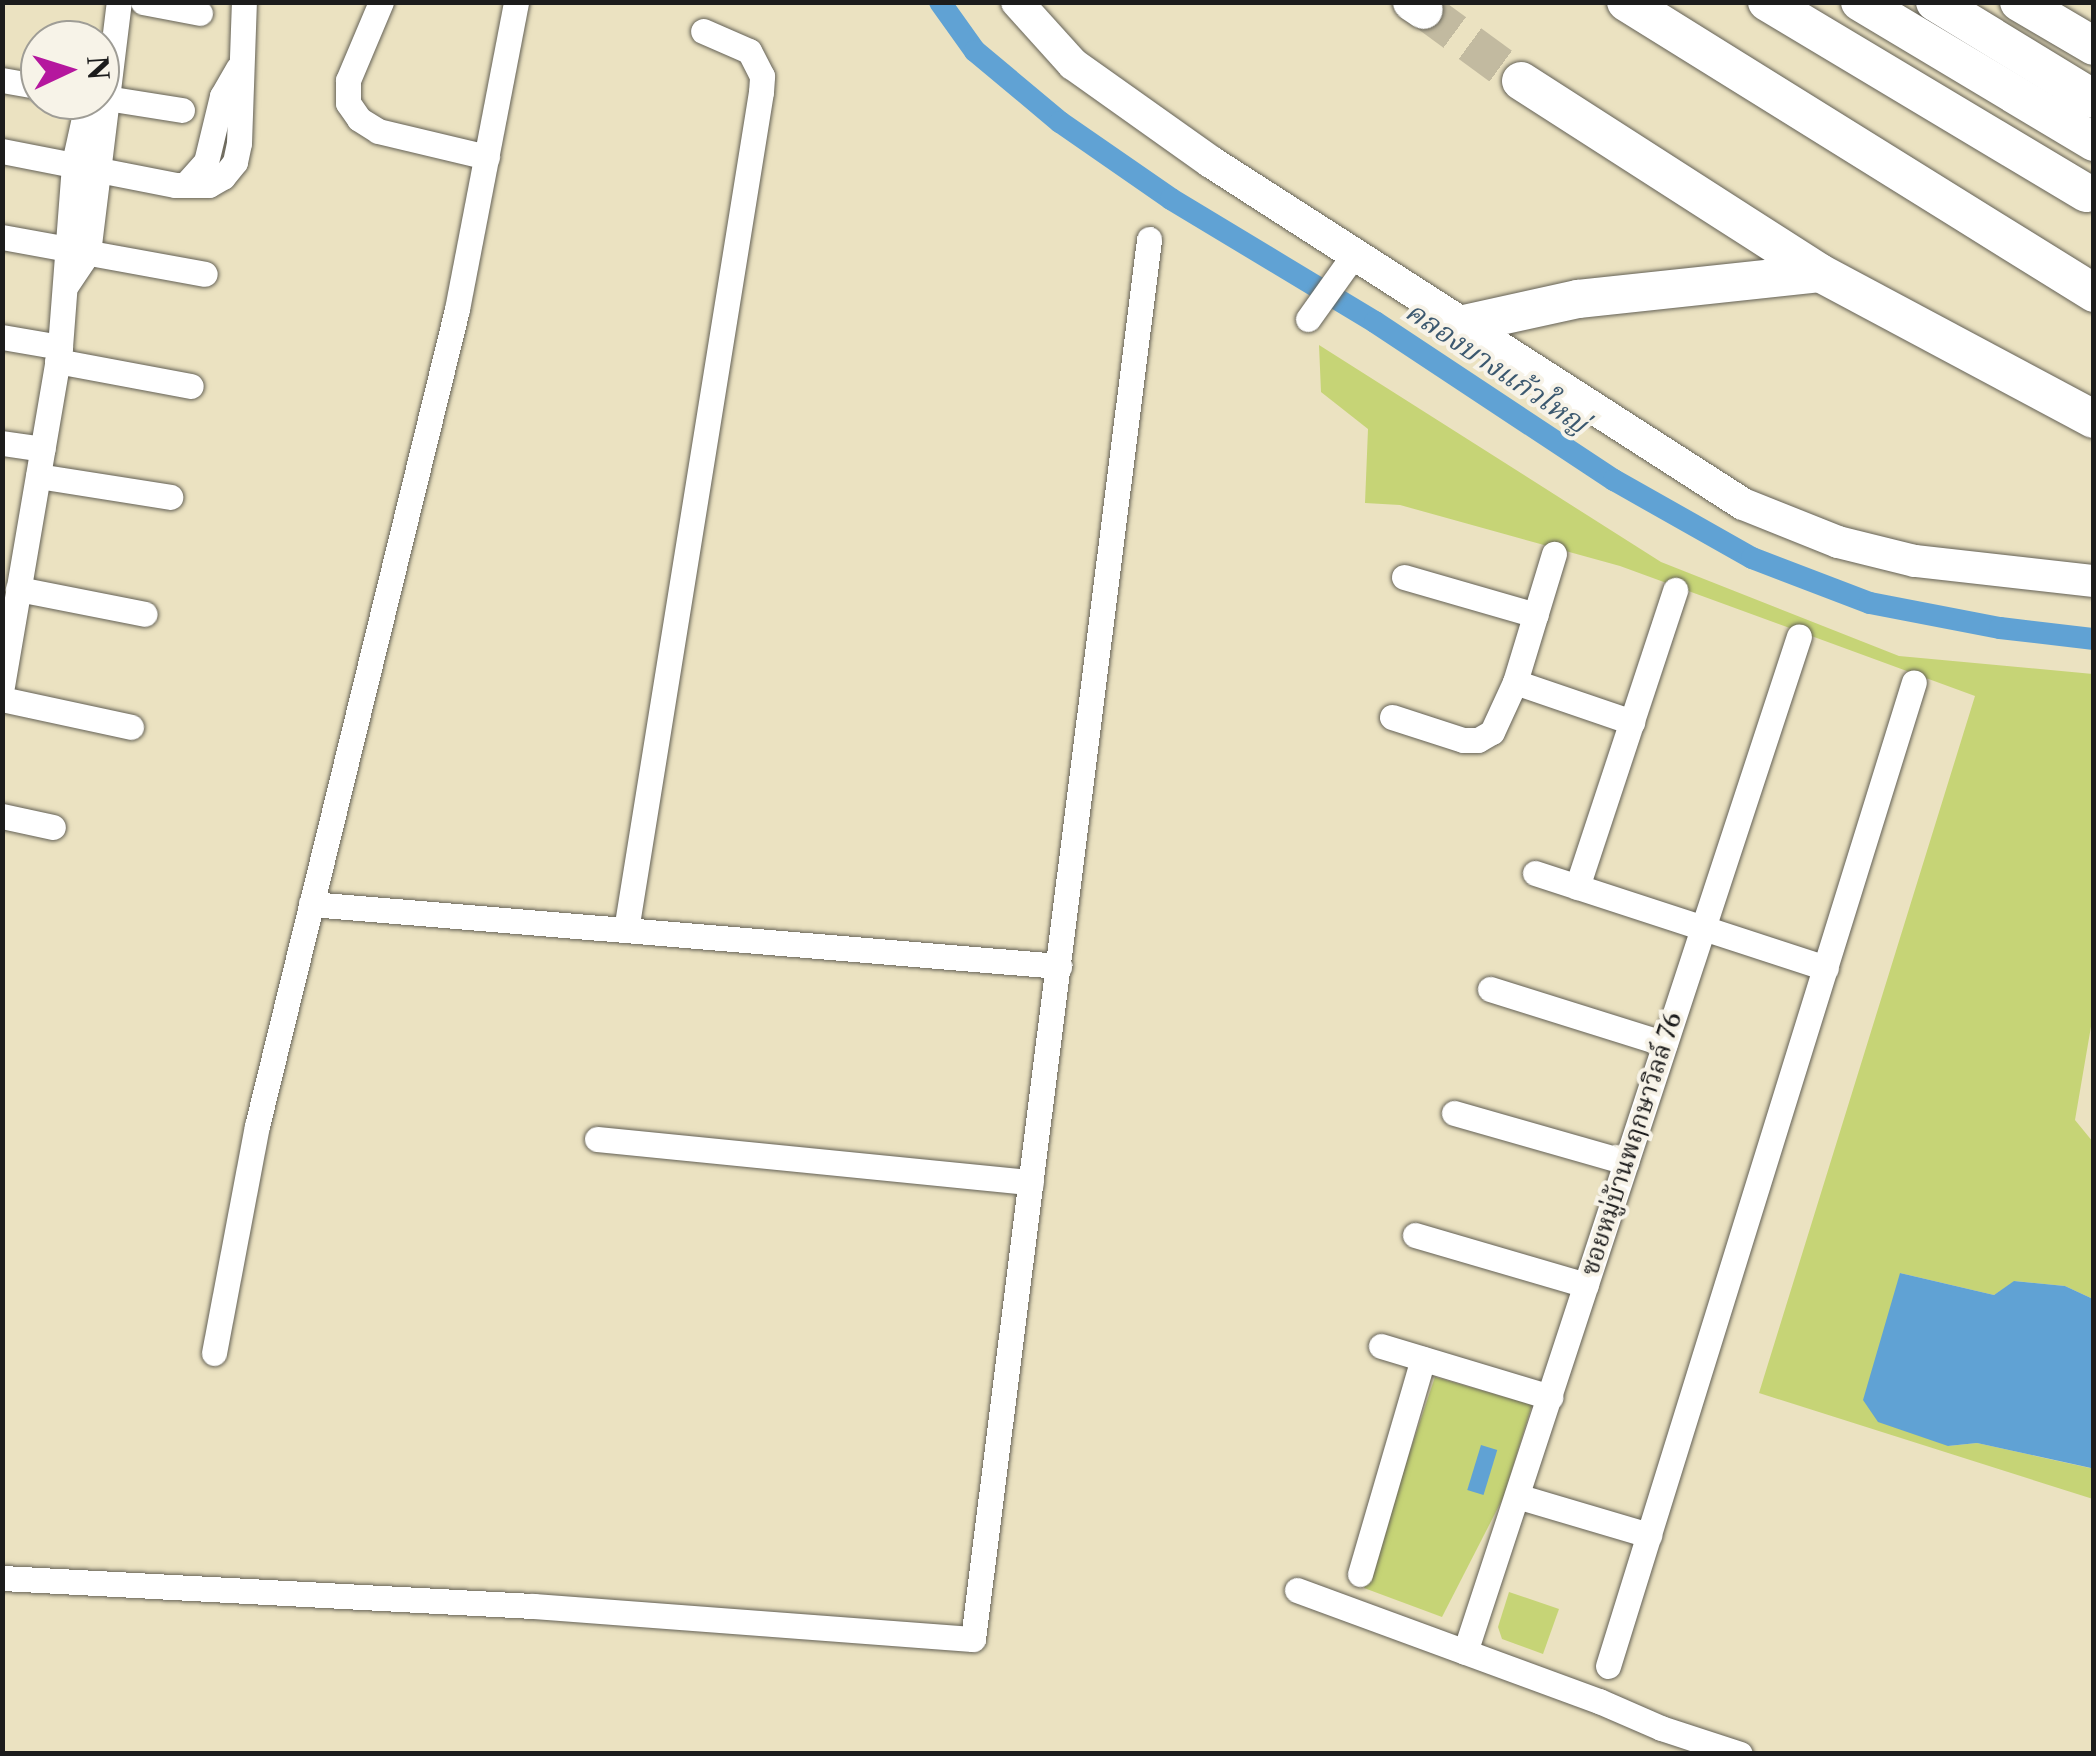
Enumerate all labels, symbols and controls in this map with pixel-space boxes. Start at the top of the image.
north arrow [20,20,120,120]
text: N [80,55,116,81]
water label: คลองบางแก้วใหญ่ [1400,294,1594,440]
street label: ซอยหมู่บ้านพฤกษาวิลล์ 76 [1575,1008,1689,1280]

